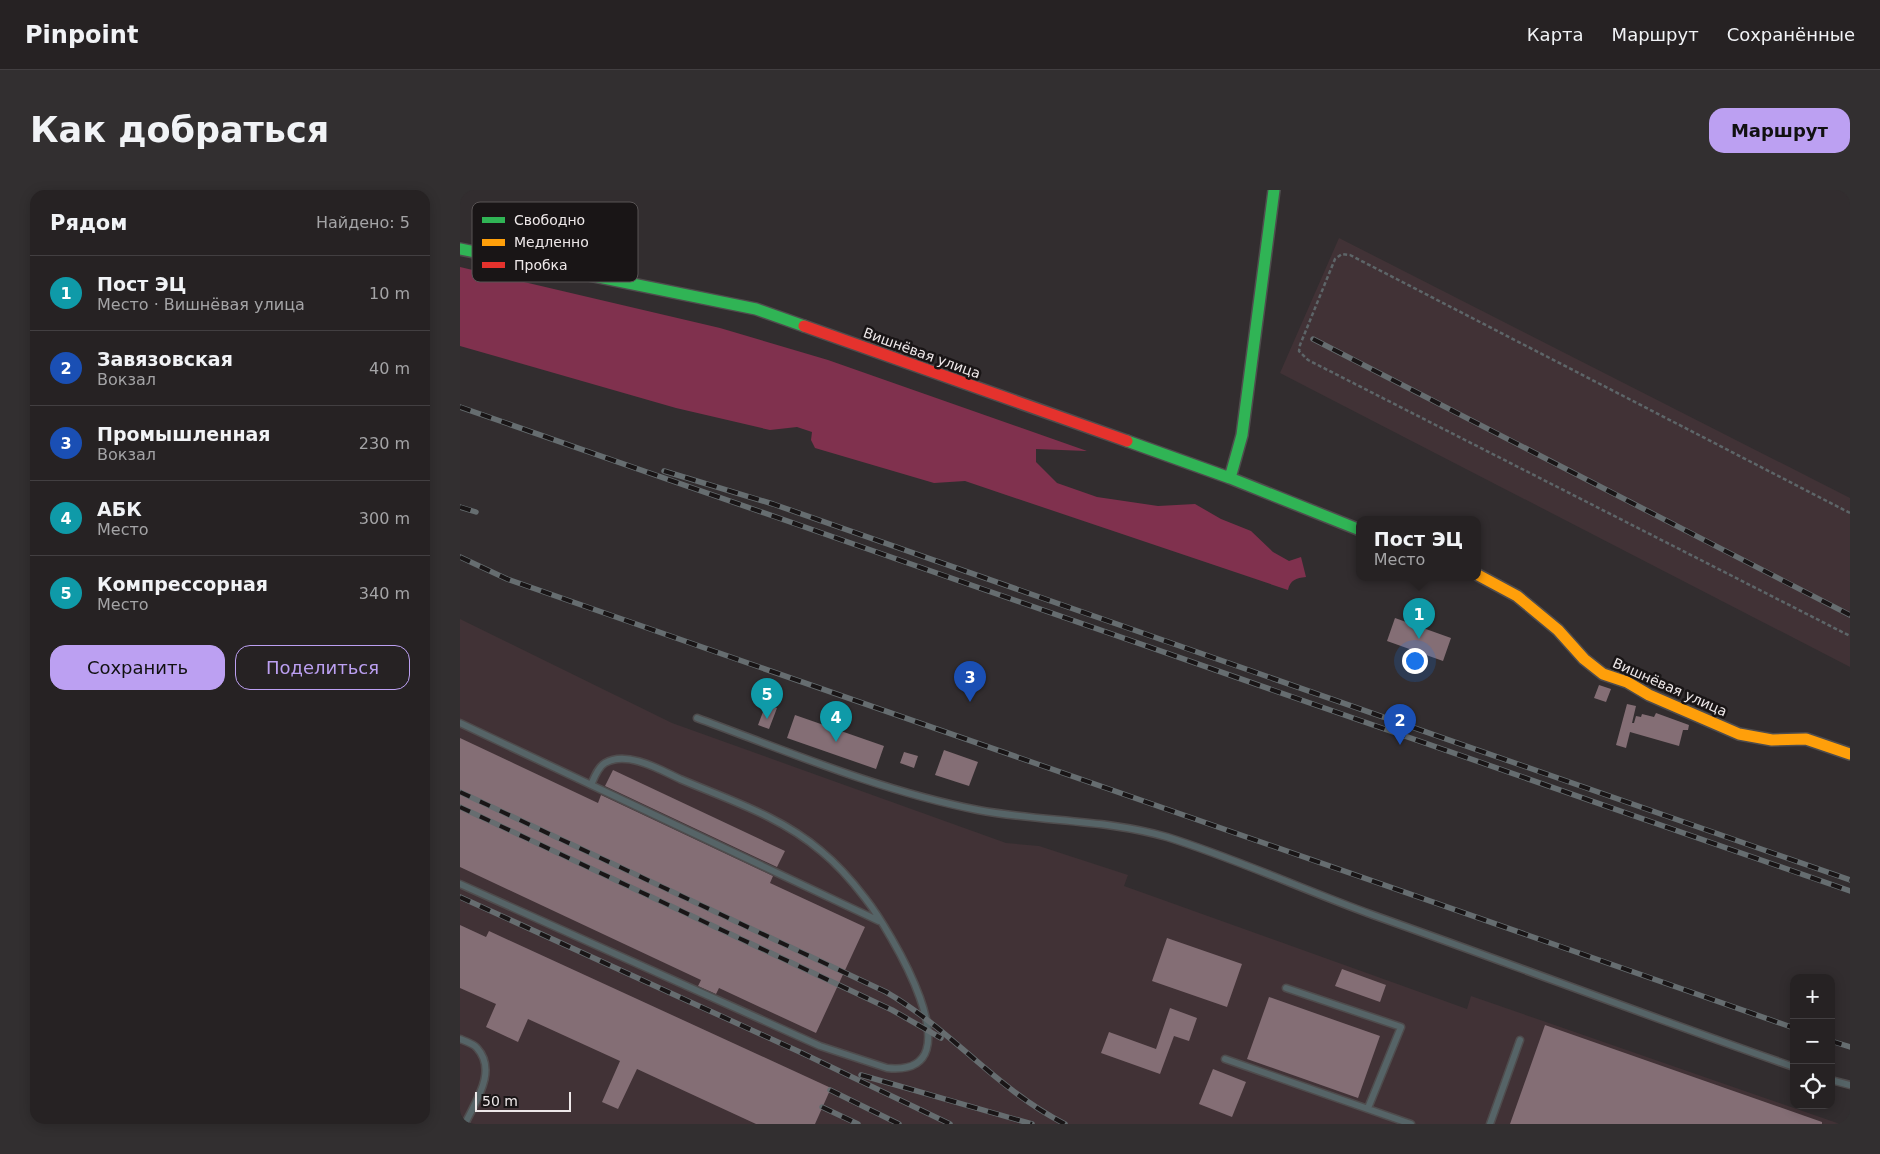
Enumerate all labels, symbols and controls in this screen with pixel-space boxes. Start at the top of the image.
text: Pinpoint [25,21,138,49]
text: Карта [1527,24,1584,45]
text: Маршрут [1612,24,1699,45]
text: Сохранённые [1727,24,1855,45]
button: Маршрут [1709,108,1850,153]
text: Как добраться [30,110,329,150]
legend [472,202,638,282]
text: Рядом [50,211,127,235]
text: Свободно [514,212,585,228]
text: Найдено: 5 [316,213,410,232]
text: Медленно [514,234,589,250]
text: Пробка [514,257,568,273]
text: Пост ЭЦ [97,273,186,295]
text: 1 [60,284,72,303]
text: 10 m [369,284,410,303]
text: Место · Вишнёвая улица [97,295,305,314]
street label: Вишнёвая улица [861,324,983,382]
text: Завязовская [97,348,233,370]
text: 2 [60,359,72,378]
text: 40 m [369,359,410,378]
text: Вокзал [97,370,156,389]
text: Промышленная [97,423,271,445]
text: 3 [60,434,72,453]
text: 230 m [359,434,410,453]
text: Вокзал [97,445,156,464]
text: АБК [97,498,142,520]
text: 4 [60,509,72,528]
text: 300 m [359,509,410,528]
popup [1356,516,1481,581]
text: Место [97,520,149,539]
text: Пост ЭЦ [1374,528,1463,550]
text: Место [1374,550,1425,569]
text: Компрессорная [97,573,268,595]
text: 5 [60,584,72,603]
text: 340 m [359,584,410,603]
text: Место [97,595,149,614]
pin: 1 [1403,598,1435,639]
button: Сохранить [50,645,225,690]
button: Поделиться [235,645,410,690]
your location [1402,648,1428,674]
street label: Вишнёвая улица [1610,655,1730,719]
pin: 3 [954,661,986,702]
pin: 5 [751,678,783,719]
pin: 4 [820,701,852,742]
pin: 2 [1384,704,1416,745]
map controls [1790,974,1835,1109]
button: + [1790,974,1835,1019]
button: − [1790,1019,1835,1064]
button: locate [1790,1064,1835,1109]
scale bar [475,1089,571,1112]
text: 50 m [482,1093,518,1109]

